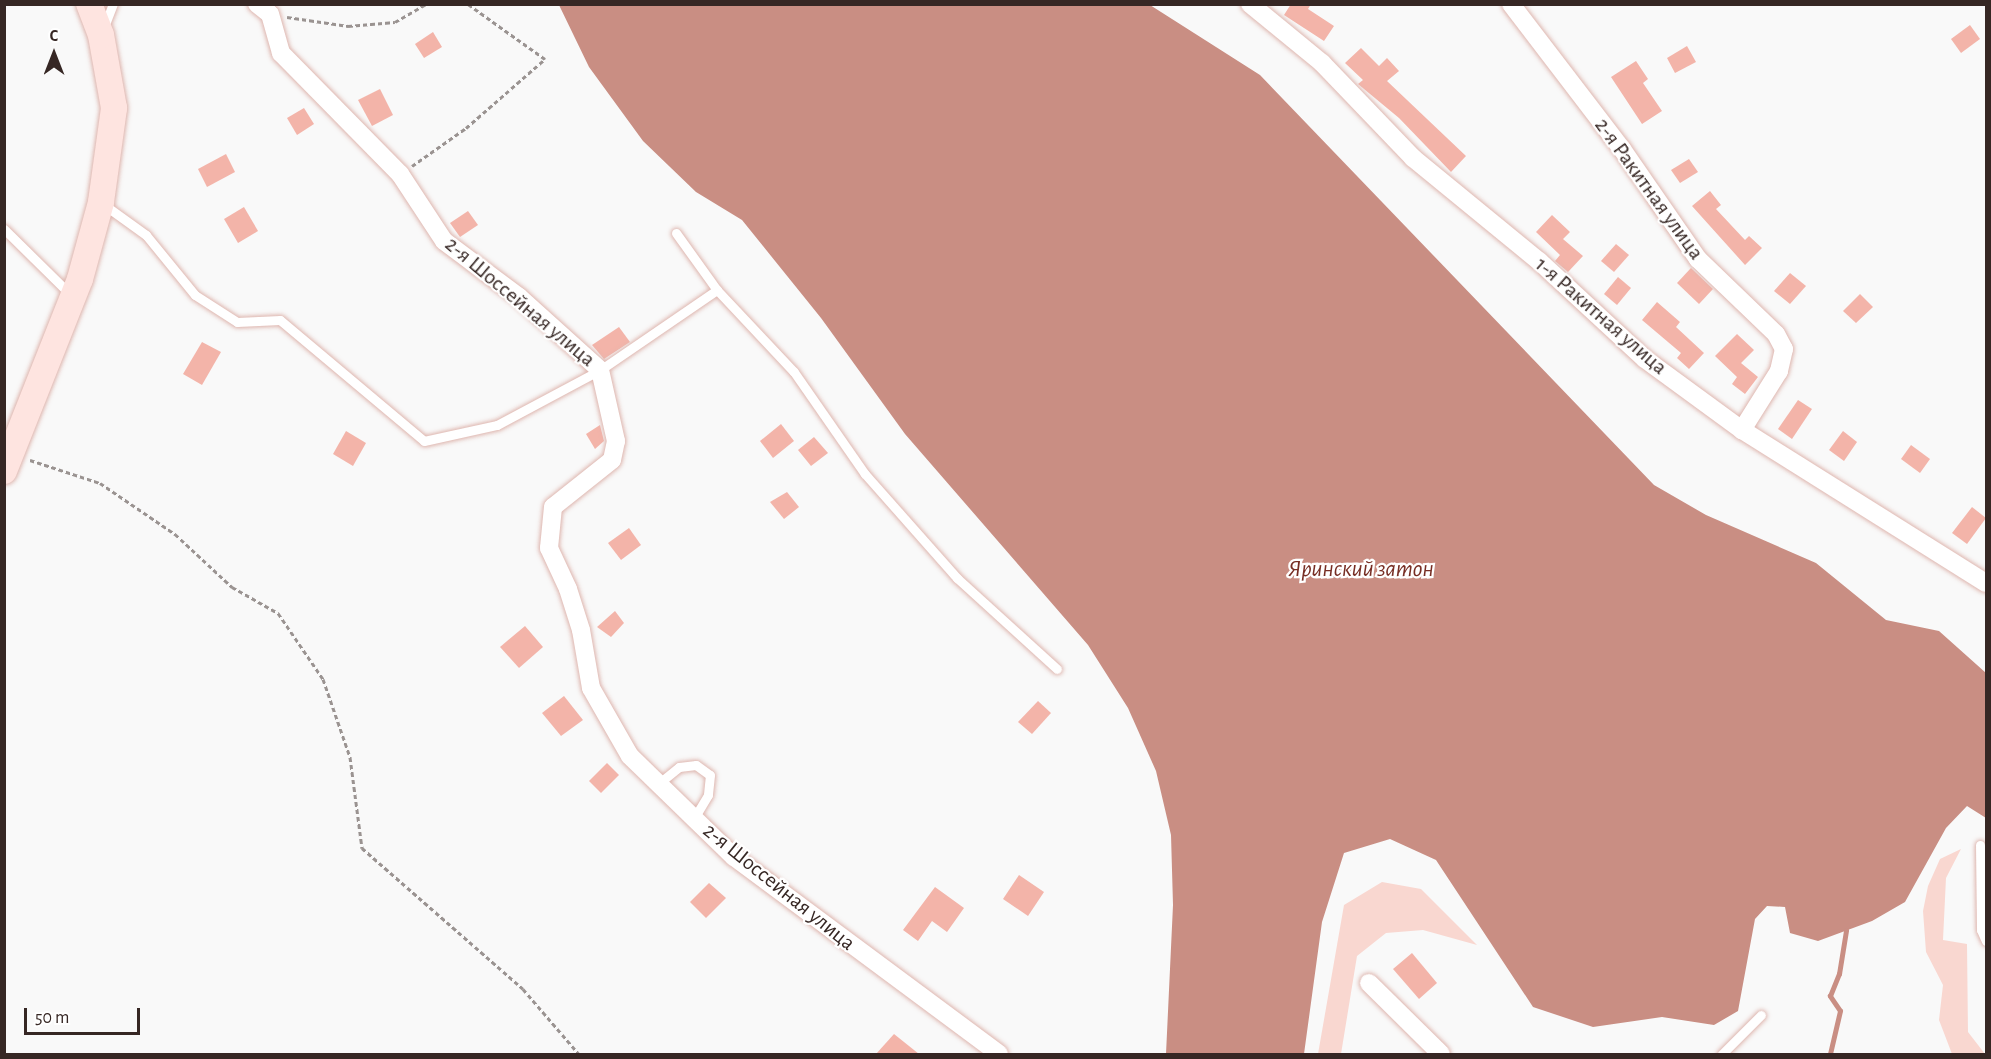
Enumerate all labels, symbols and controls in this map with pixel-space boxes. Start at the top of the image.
north arrow [24,24,84,84]
text: С [50,28,58,44]
street label: 2-я Ракитная улица [1589,113,1709,265]
street label: 2-я Шоссейная улица [439,231,601,373]
street label: 1-я Ракитная улица [1530,251,1672,381]
water label: Яринский затон [1288,556,1434,584]
street label: 2-я Шоссейная улица [698,817,860,957]
scale bar [27,996,142,1034]
text: 50 m [35,1009,69,1027]

